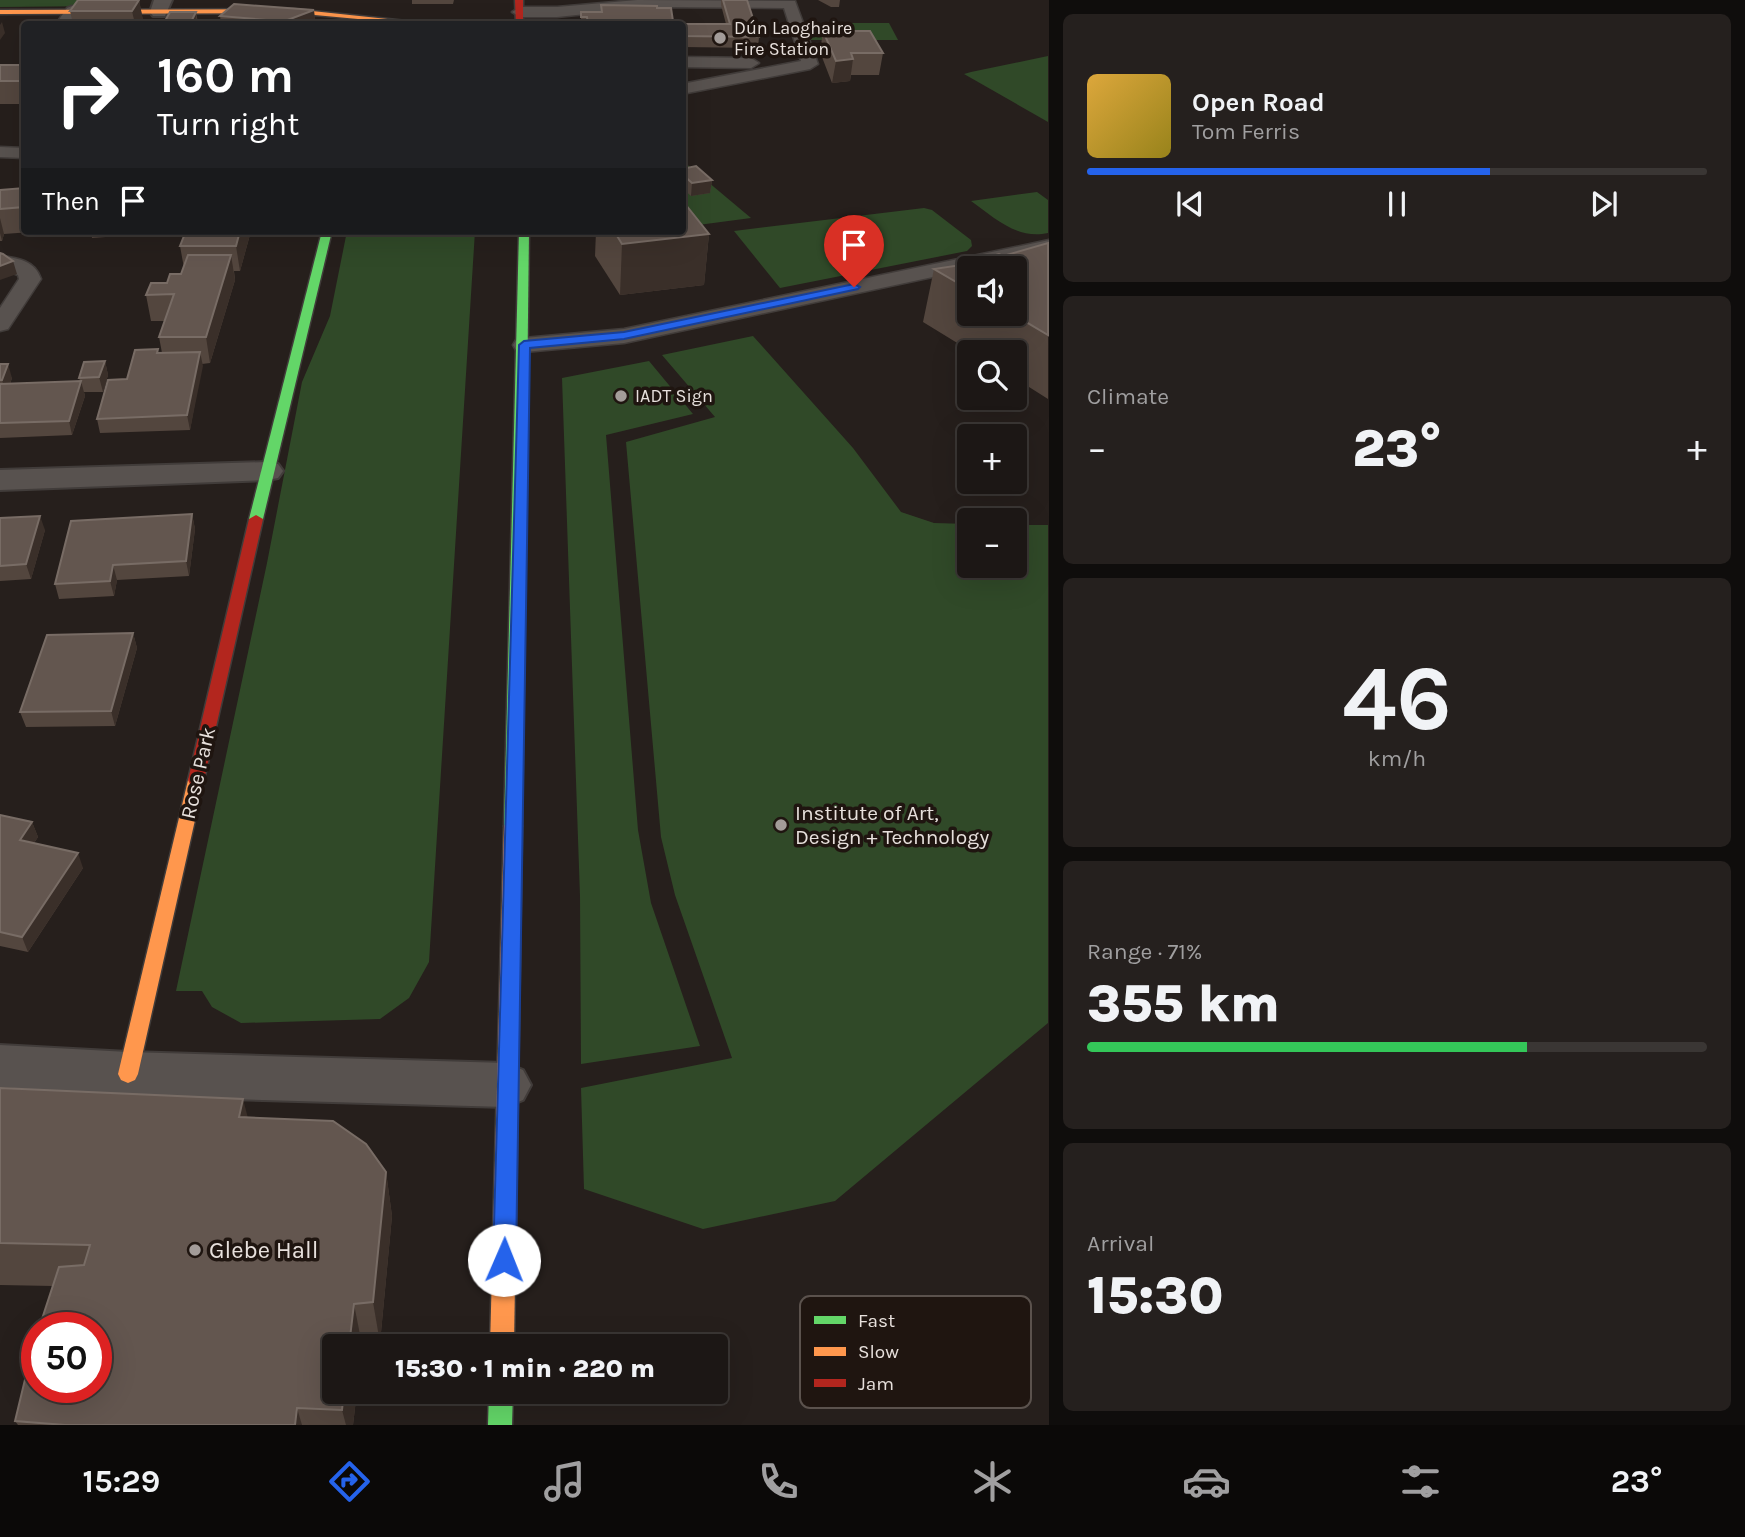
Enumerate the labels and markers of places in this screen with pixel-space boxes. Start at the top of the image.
place label: Dún Laoghaire Fire Station [734,17,852,60]
marker: Dún Laoghaire Fire Station [712,30,728,46]
pin [824,215,884,287]
place label: IADT Sign [635,385,713,407]
marker: IADT Sign [613,388,629,404]
place label: Institute of Art, Design + Technology [795,801,989,849]
marker: Institute of Art, Design + Technology [773,817,789,833]
place label: Glebe Hall [209,1236,318,1264]
marker: Glebe Hall [187,1242,203,1258]

